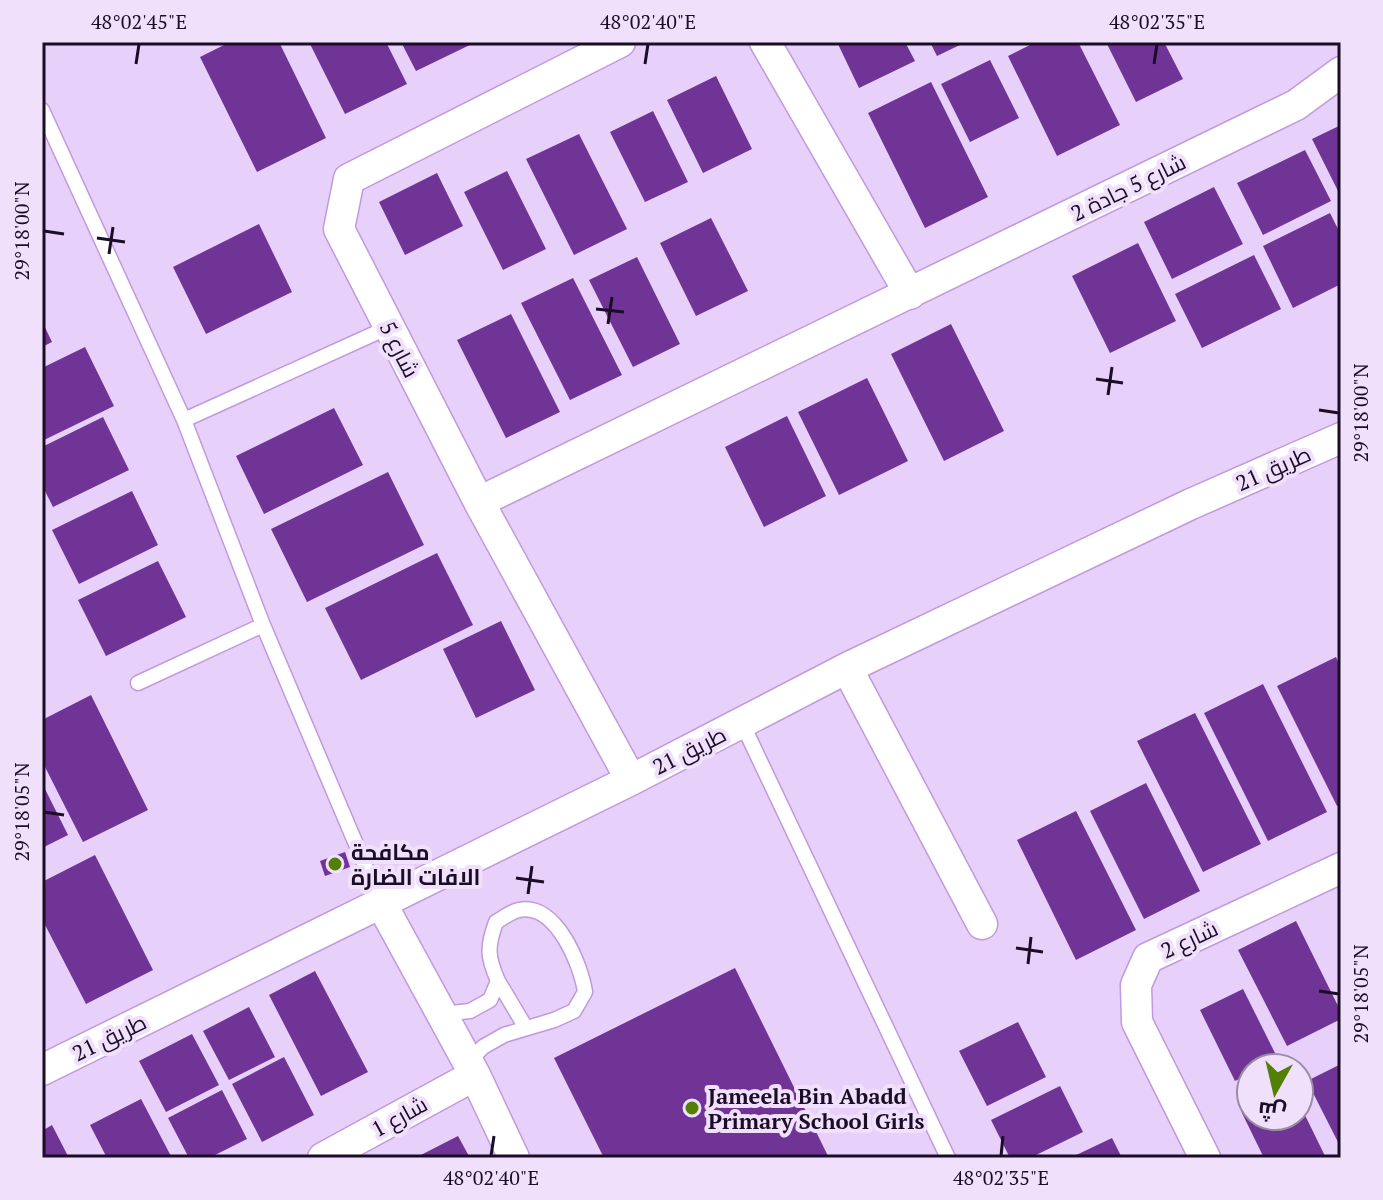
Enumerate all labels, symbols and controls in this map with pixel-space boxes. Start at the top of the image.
text: 48°02'45"E [91,8,187,35]
text: 48°02'40"E [600,8,696,35]
text: 48°02'35"E [1109,8,1205,35]
street label: شارع 5 جادة 2 [1066,147,1191,228]
text: 29°18'00"N [8,181,35,281]
street label: شارع 5 [373,316,426,383]
text: 29°18'00"N [1347,363,1374,463]
street label: طريق 21 [1231,439,1315,497]
street label: طريق 21 [647,719,731,781]
text: 29°18'05"N [8,762,35,862]
place label: مكافحة الافات الضارة [351,837,480,891]
marker: مكافحة الافات الضارة [326,855,344,873]
street label: شارع 2 [1156,913,1223,966]
text: 29°18'05"N [1347,944,1374,1044]
street label: طريق 21 [67,1007,151,1067]
north arrow [1235,1052,1315,1132]
place label: Jameela Bin Abadd Primary School Girls [708,1081,925,1135]
street label: شارع 1 [366,1089,433,1144]
text: ش [1256,1096,1288,1129]
marker: Jameela Bin Abadd Primary School Girls [683,1099,701,1117]
text: 48°02'40"E [443,1164,539,1191]
text: 48°02'35"E [953,1164,1049,1191]

